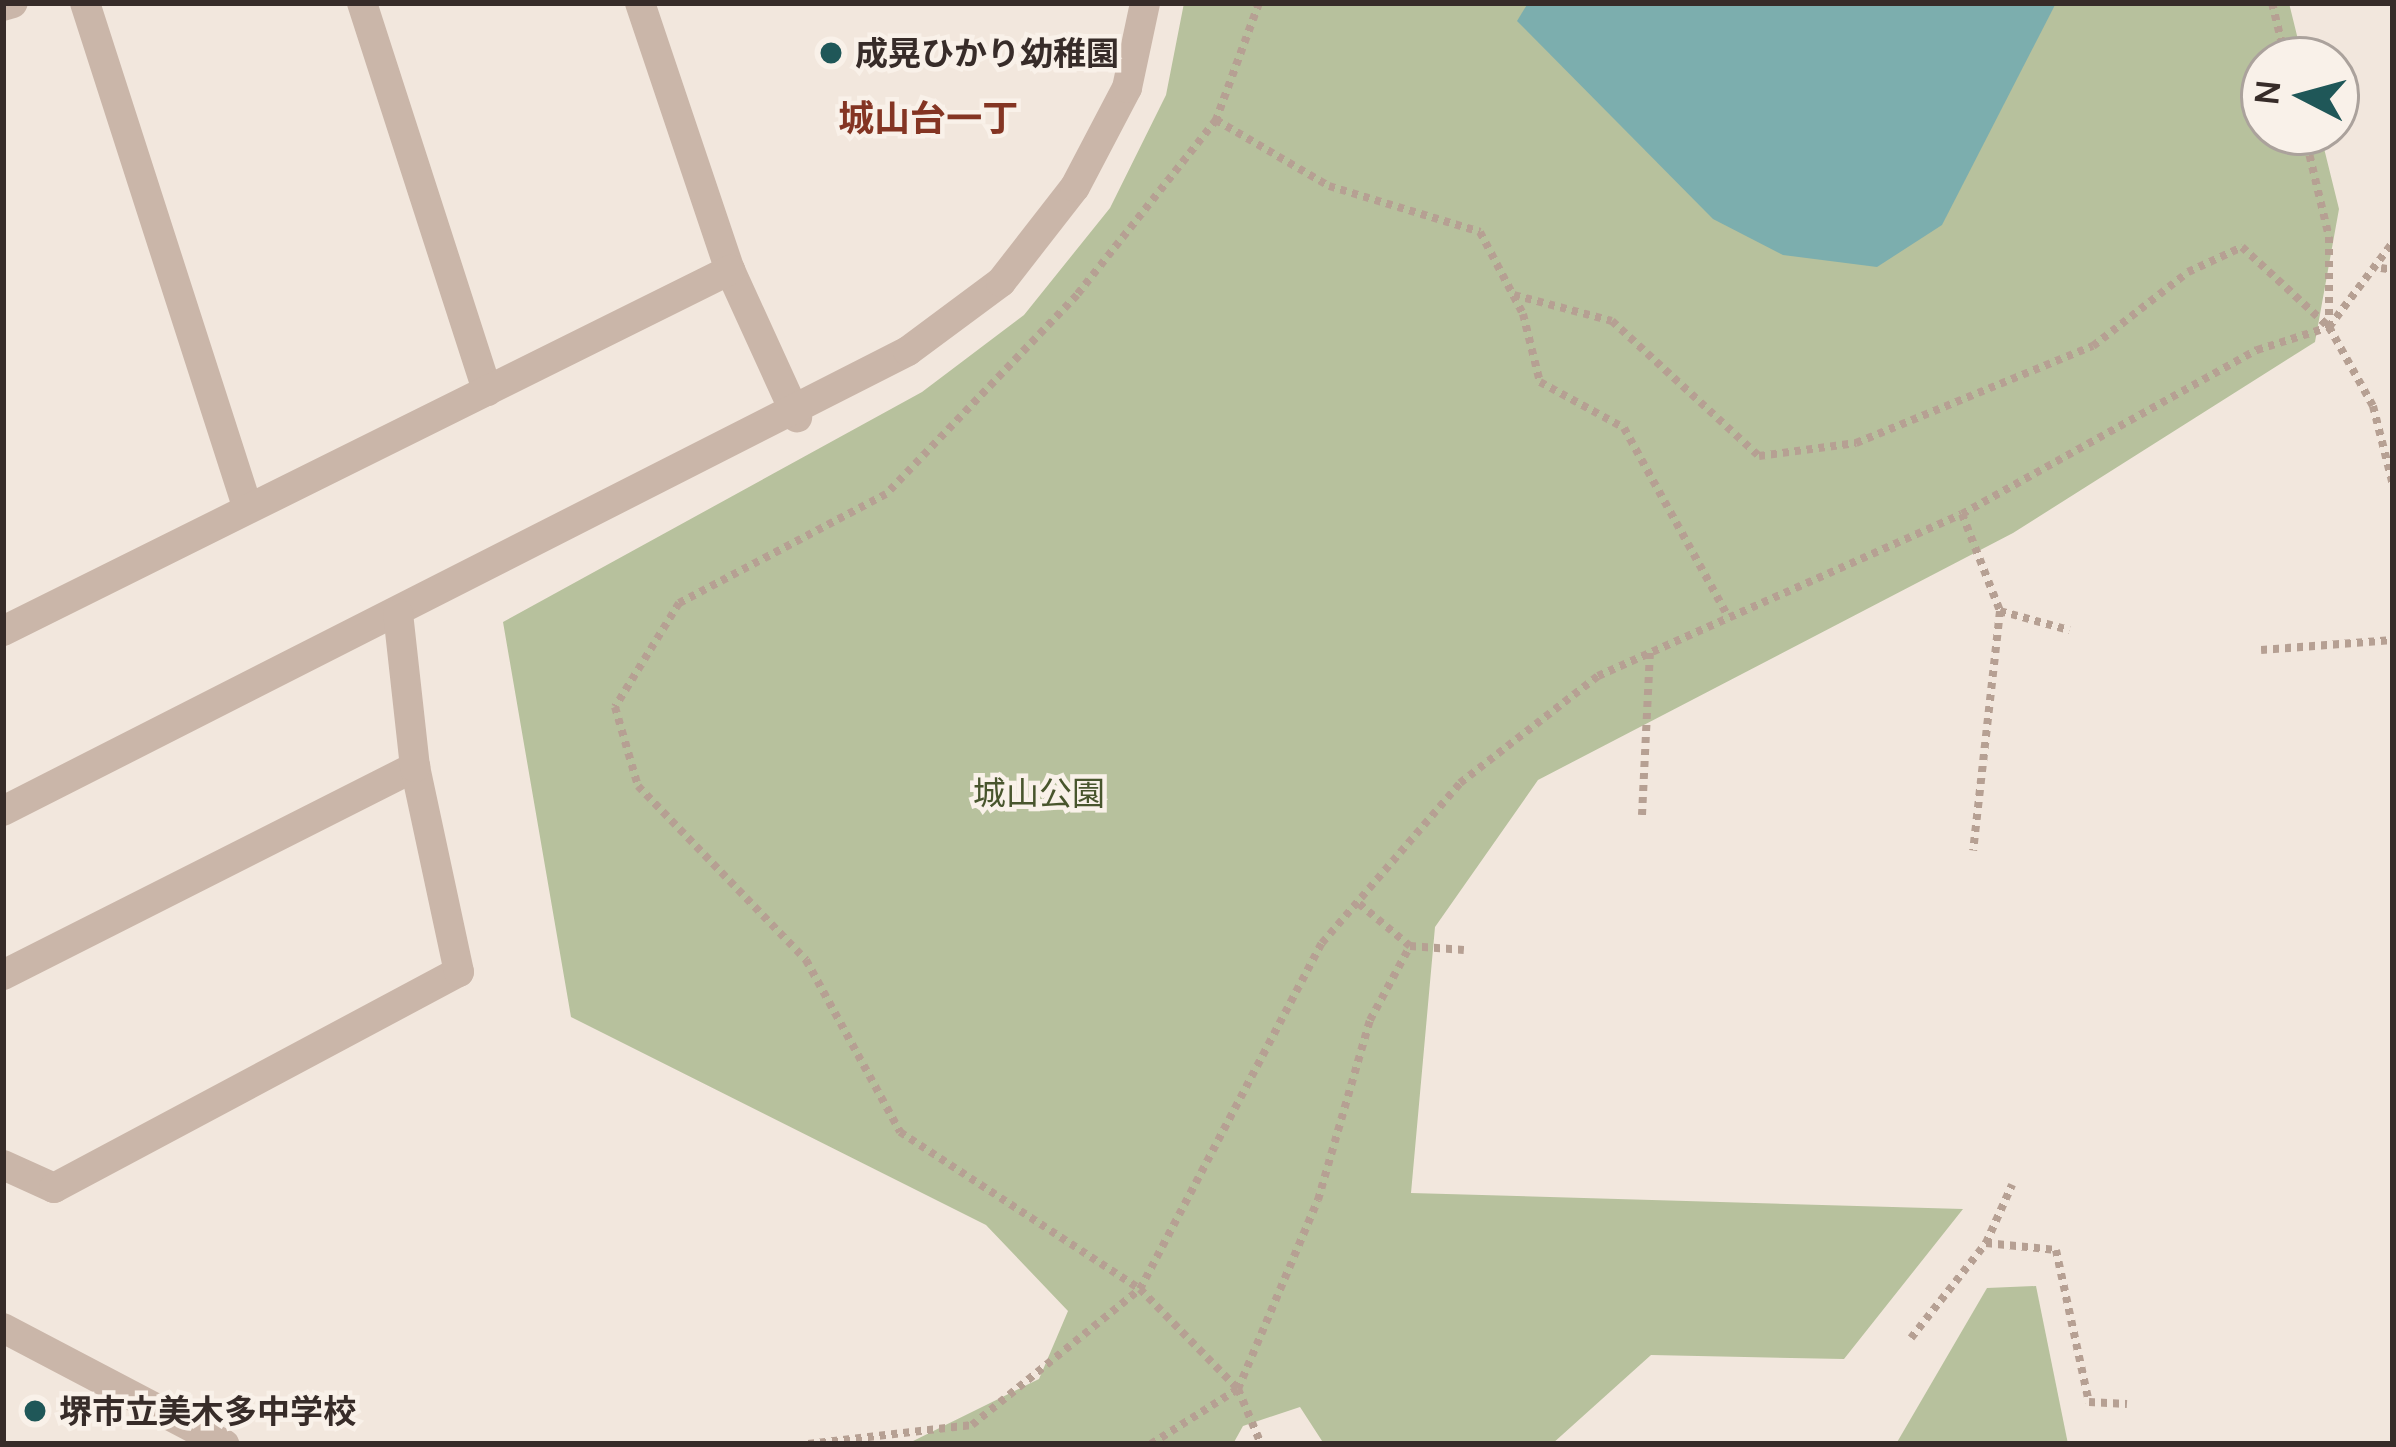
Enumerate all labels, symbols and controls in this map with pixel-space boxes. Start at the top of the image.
place label: 成晃ひかり幼稚園 [855,33,1119,73]
north arrow [2240,36,2360,156]
marker: 成晃ひかり幼稚園 [818,40,844,66]
text: N [2243,78,2290,107]
district label: 城山台一丁 [838,96,1018,140]
park label: 城山公園 [973,773,1105,813]
place label: 堺市立美木多中学校 [59,1391,356,1431]
marker: 堺市立美木多中学校 [22,1398,48,1424]

